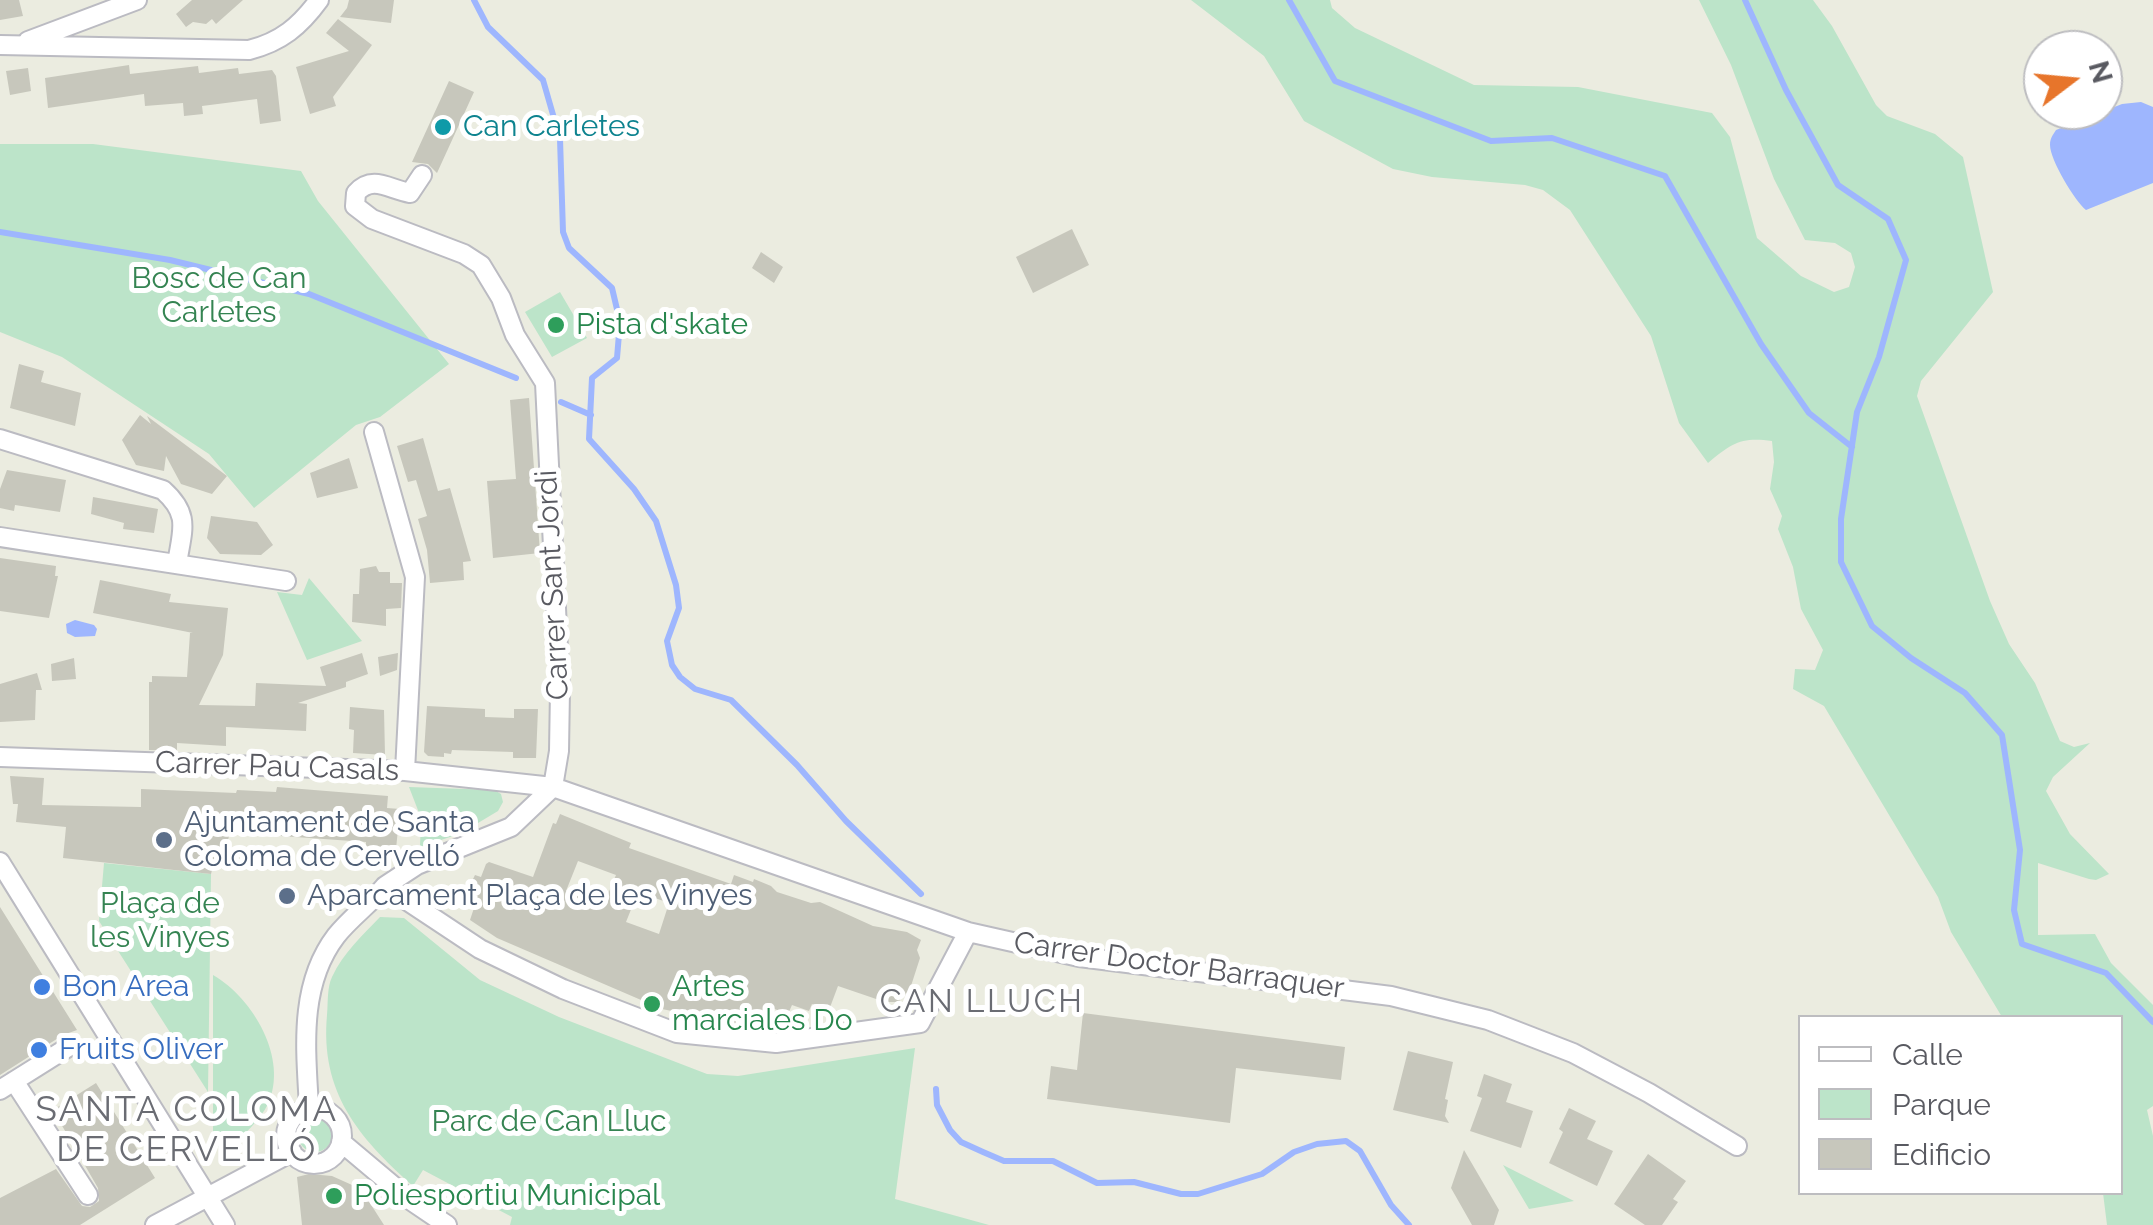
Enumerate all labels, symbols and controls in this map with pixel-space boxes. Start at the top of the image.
north arrow [2023,30,2123,130]
text: N [2082,57,2119,87]
place label: Can Carletes [463,109,640,145]
marker: Can Carletes [432,116,454,138]
park label: Bosc de Can Carletes [132,261,306,332]
place label: Pista d'skate [576,307,748,343]
marker: Pista d'skate [545,314,567,336]
street label: Carrer Sant Jordi [529,469,577,701]
street label: Carrer Pau Casals [154,745,400,789]
place label: Ajuntament de Santa Coloma de Cervelló [184,805,475,876]
marker: Ajuntament de Santa Coloma de Cervelló [153,829,175,851]
place label: Aparcament Plaça de les Vinyes [307,878,753,914]
marker: Aparcament Plaça de les Vinyes [276,885,298,907]
park label: Plaça de les Vinyes [90,886,230,956]
street label: Carrer Doctor Barraquer [1012,925,1346,1007]
place label: Bon Area [62,969,189,1005]
place label: Artes marciales Do [672,969,853,1040]
marker: Bon Area [31,976,53,998]
district label: CAN LLUCH [880,983,1084,1021]
marker: Artes marciales Do [641,993,663,1015]
legend [1798,1015,2123,1195]
place label: Fruits Oliver [59,1032,223,1068]
text: Calle [1892,1037,1963,1072]
marker: Fruits Oliver [28,1039,50,1061]
text: Parque [1892,1087,1991,1122]
district label: SANTA COLOMA DE CERVELLÓ [35,1089,339,1171]
park label: Parc de Can Lluc [432,1104,666,1140]
text: Edificio [1892,1137,1991,1172]
place label: Poliesportiu Municipal [354,1178,660,1214]
marker: Poliesportiu Municipal [323,1185,345,1207]

